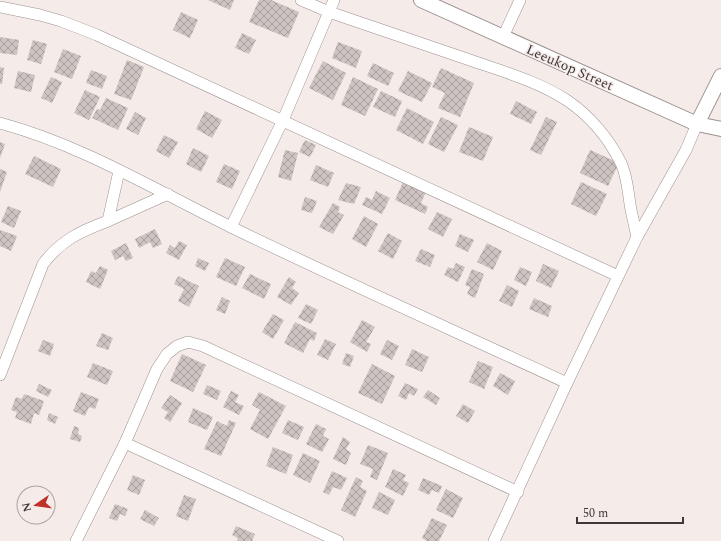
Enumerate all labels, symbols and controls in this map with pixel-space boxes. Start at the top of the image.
street label: Leeukop Street [523,39,617,96]
north arrow [16,485,56,525]
scale bar [577,499,683,525]
text: N [17,501,36,513]
text: 50 m [583,504,608,523]

